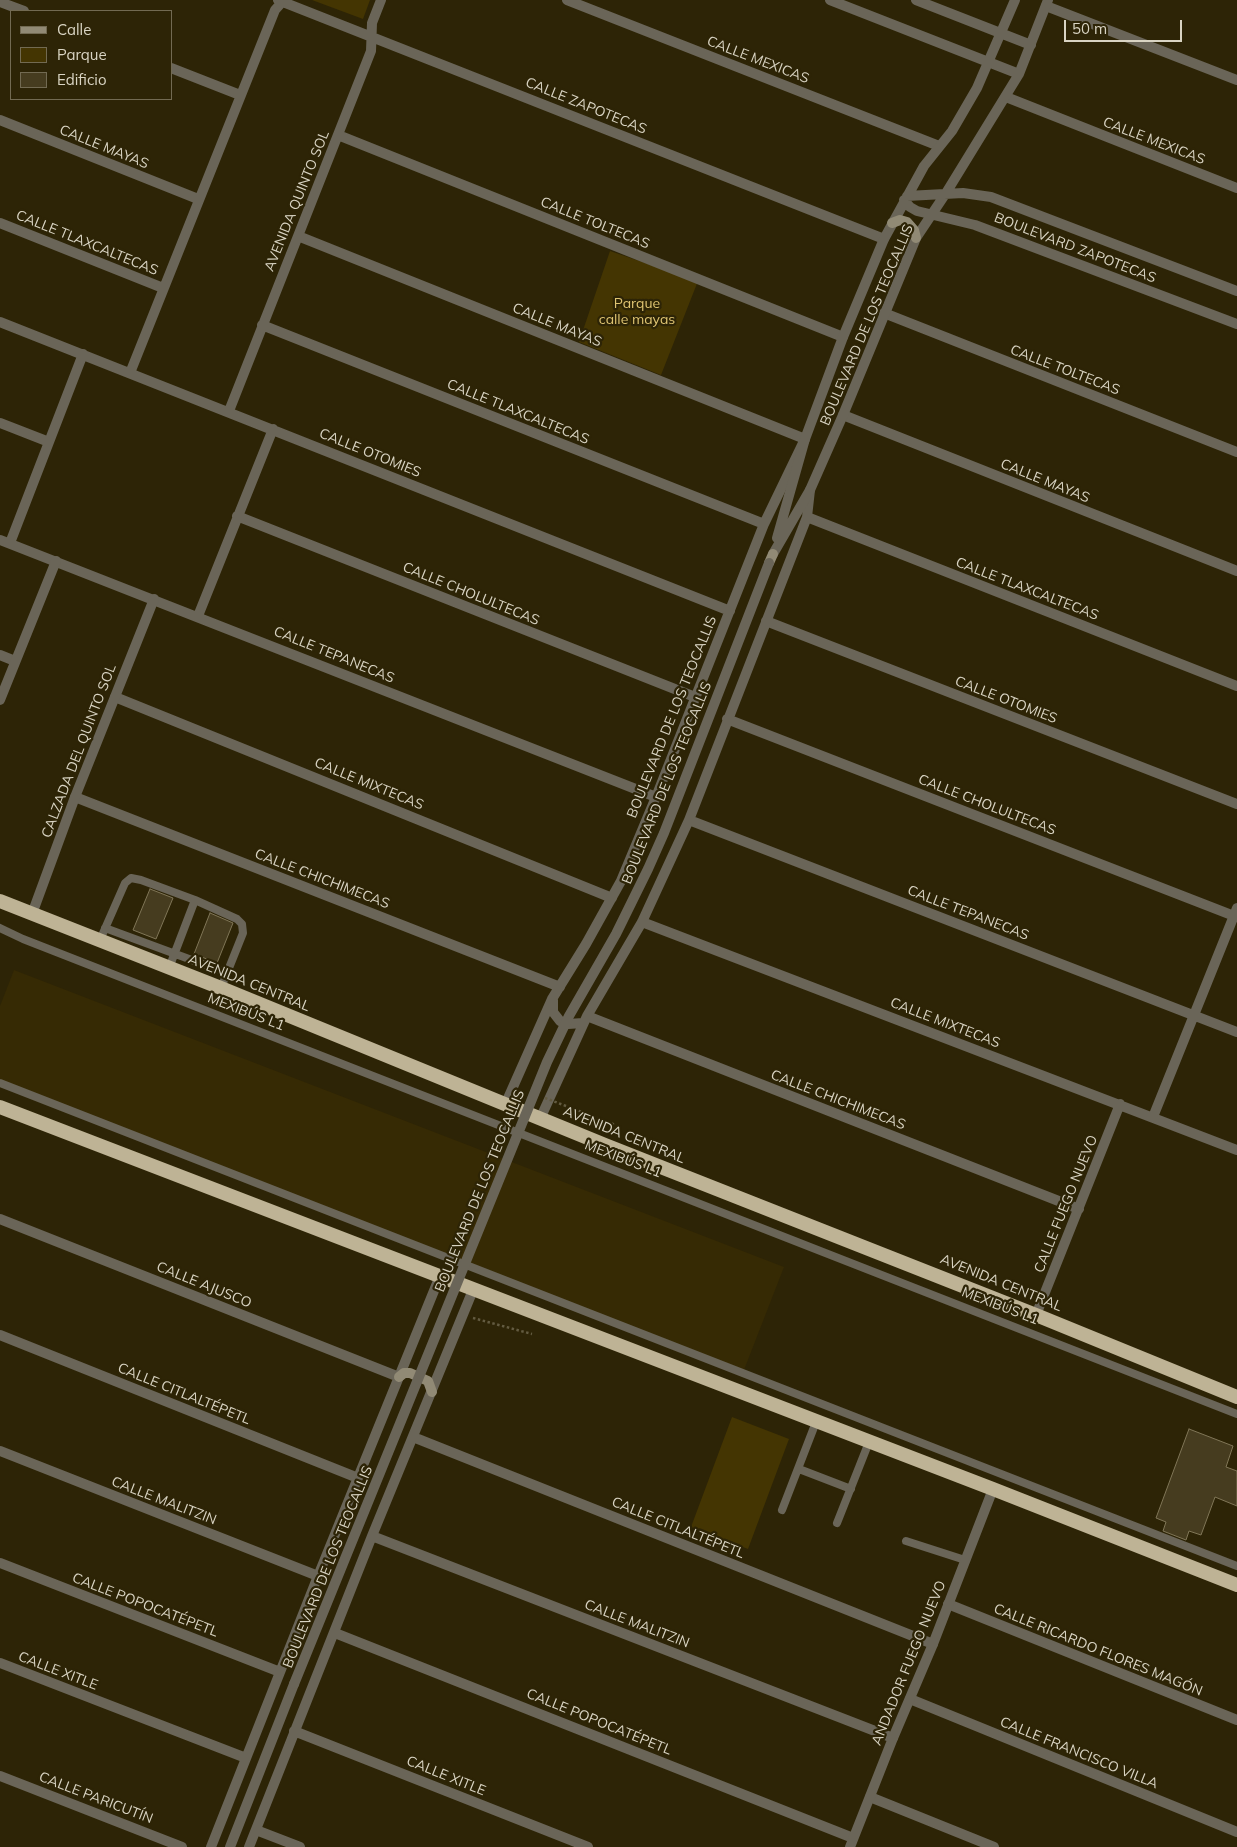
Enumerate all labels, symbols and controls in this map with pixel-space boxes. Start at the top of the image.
legend [10,10,172,100]
scale bar [1067,10,1184,42]
text: 50 m [1072,19,1107,38]
text: Calle [57,20,91,39]
street label: CALLE MEXICAS [705,33,811,87]
text: Parque [57,45,107,64]
text: Edificio [57,70,107,89]
street label: CALLE ZAPOTECAS [523,74,649,138]
street label: CALLE MEXICAS [1101,114,1207,168]
street label: CALLE MAYAS [57,121,151,173]
street label: AVENIDA QUINTO SOL [261,128,333,274]
street label: CALLE TOLTECAS [538,193,652,253]
street label: CALLE TLAXCALTECAS [14,207,160,279]
street label: BOULEVARD ZAPOTECAS [992,209,1158,287]
street label: BOULEVARD DE LOS TEOCALLIS [817,222,917,428]
park label: Parque calle mayas [599,296,675,328]
street label: CALLE MAYAS [510,299,604,351]
street label: CALLE TOLTECAS [1008,341,1122,399]
street label: CALLE TLAXCALTECAS [445,376,591,448]
street label: CALLE OTOMIES [317,425,423,481]
street label: CALLE MAYAS [998,455,1092,507]
street label: CALLE TLAXCALTECAS [953,554,1101,624]
street label: CALLE CHOLULTECAS [400,559,542,629]
street label: BOULEVARD DE LOS TEOCALLIS [624,613,720,821]
street label: CALLE TEPANECAS [271,623,397,687]
street label: CALZADA DEL QUINTO SOL [38,662,120,840]
street label: CALLE OTOMIES [953,673,1059,727]
street label: BOULEVARD DE LOS TEOCALLIS [619,679,715,887]
street label: CALLE MIXTECAS [312,754,426,814]
street label: CALLE CHOLULTECAS [916,771,1058,839]
street label: CALLE CHICHIMECAS [252,846,392,912]
street label: CALLE TEPANECAS [905,882,1031,944]
street label: AVENIDA CENTRAL [186,951,312,1015]
street label: MEXIBÚS L1 [205,990,287,1034]
street label: CALLE MIXTECAS [888,994,1002,1052]
street label: CALLE CHICHIMECAS [768,1067,908,1133]
street label: BOULEVARD DE LOS TEOCALLIS [432,1087,528,1295]
street label: AVENIDA CENTRAL [561,1103,687,1167]
street label: CALLE FUEGO NUEVO [1031,1133,1101,1275]
street label: MEXIBÚS L1 [582,1137,664,1181]
street label: AVENIDA CENTRAL [938,1251,1064,1315]
street label: CALLE AJUSCO [154,1258,254,1312]
street label: MEXIBÚS L1 [959,1284,1041,1328]
street label: CALLE CITLALTÉPETL [115,1360,253,1428]
street label: BOULEVARD DE LOS TEOCALLIS [280,1463,376,1671]
street label: CALLE MALITZIN [109,1473,219,1529]
street label: CALLE CITLALTÉPETL [609,1494,747,1562]
street label: CALLE POPOCATÉPETL [70,1569,220,1641]
street label: ANDADOR FUEGO NUEVO [868,1578,950,1748]
street label: CALLE MALITZIN [582,1596,692,1652]
street label: CALLE RICARDO FLORES MAGÓN [991,1600,1205,1700]
street label: CALLE XITLE [16,1648,100,1694]
street label: CALLE POPOCATÉPETL [524,1685,674,1759]
street label: CALLE FRANCISCO VILLA [997,1714,1161,1792]
street label: CALLE XITLE [404,1753,488,1799]
street label: CALLE PARICUTÍN [37,1769,155,1827]

